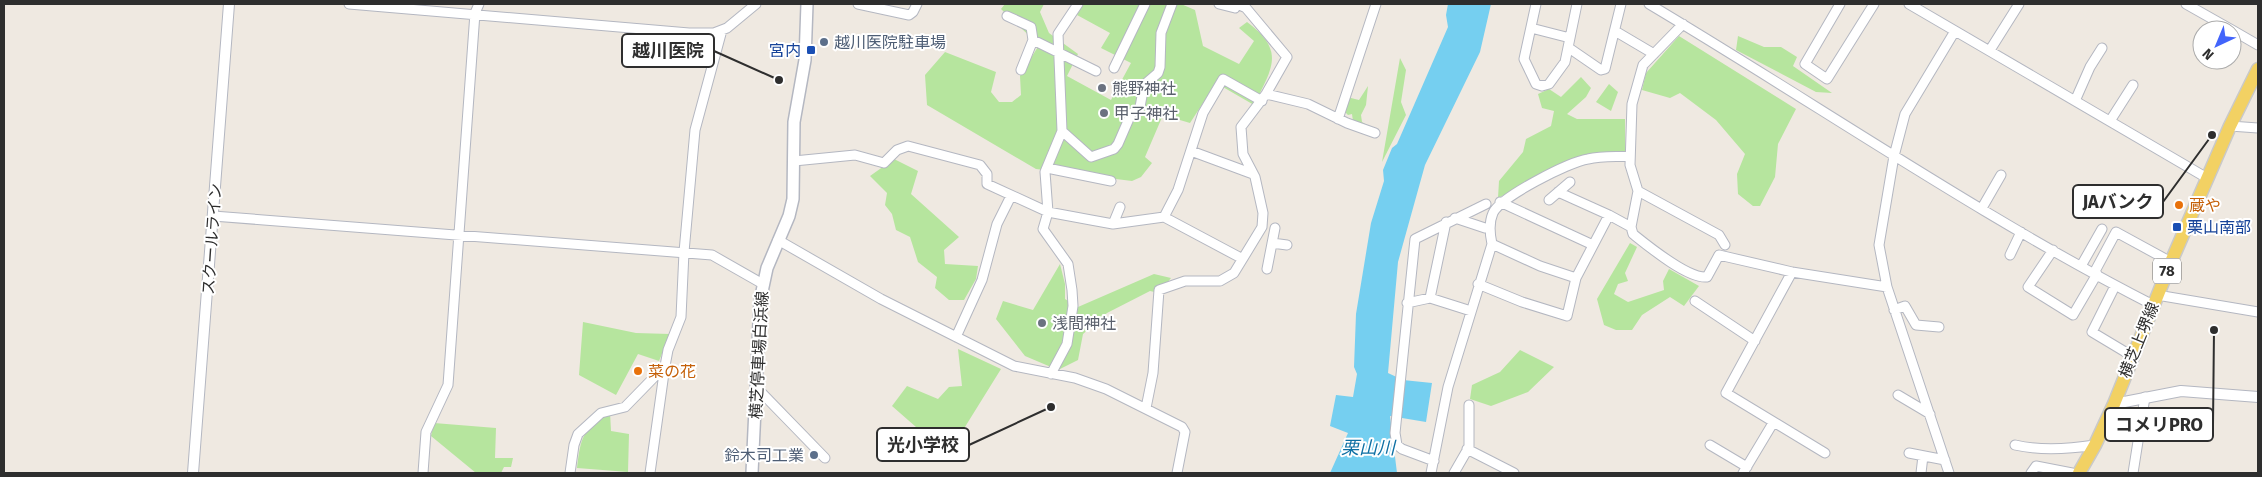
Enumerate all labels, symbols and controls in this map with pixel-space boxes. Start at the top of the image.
north arrow [2192,20,2242,70]
place label: 越川医院駐車場 [834,33,946,52]
callout: 越川医院 [622,34,714,67]
marker: 越川医院駐車場 [818,36,830,48]
text: 越川医院 [632,40,704,62]
place label: 宮内 [769,41,801,60]
marker: 宮内 [805,44,817,56]
text: N [2199,45,2218,63]
place label: 熊野神社 [1112,79,1176,98]
marker: 熊野神社 [1096,82,1108,94]
place label: 甲子神社 [1114,104,1178,123]
marker: 甲子神社 [1098,107,1110,119]
street label: スクールライン [199,182,225,296]
callout: JAバンク [2073,185,2163,218]
text: JAバンク [2081,191,2154,213]
place label: 蔵や [2189,196,2221,215]
marker: 蔵や [2173,199,2185,211]
place label: 栗山南部 [2187,218,2251,237]
marker: 栗山南部 [2171,221,2183,233]
road number: 78 [2153,258,2181,284]
street label: 横芝停車場白浜線 [746,291,772,419]
street label: 横芝上堺線 [2115,299,2163,381]
place label: 浅間神社 [1052,314,1116,333]
marker: 浅間神社 [1036,317,1048,329]
place label: 菜の花 [648,362,696,381]
marker: 菜の花 [632,365,644,377]
callout: コメリPRO [2105,408,2213,441]
text: コメリPRO [2115,414,2203,436]
callout: 光小学校 [877,428,969,461]
text: 光小学校 [887,434,959,456]
water label: 栗山川 [1341,437,1397,459]
place label: 鈴木司工業 [724,446,804,465]
marker: 鈴木司工業 [808,449,820,461]

